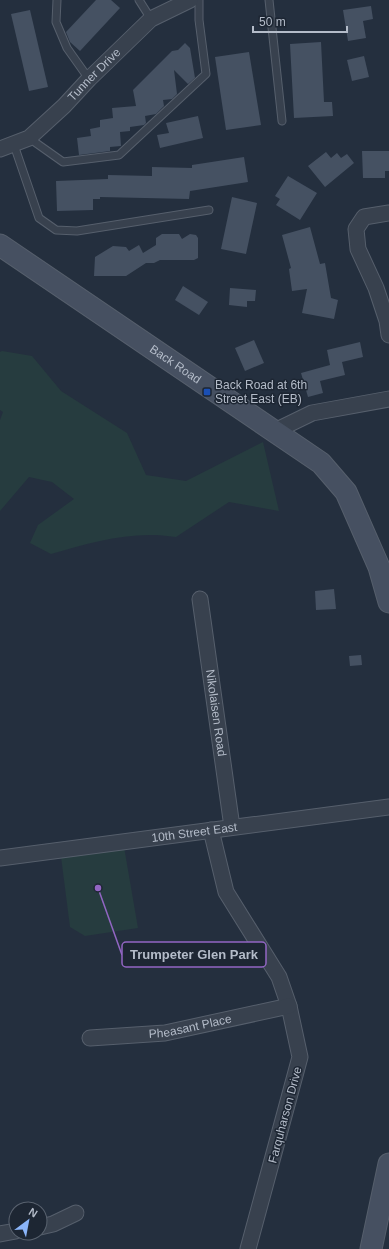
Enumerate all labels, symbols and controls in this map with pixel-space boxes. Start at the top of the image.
scale bar [253,8,347,34]
text: 50 m [259,15,286,29]
street label: Tunner Drive [65,45,124,104]
street label: Back Road [147,342,204,386]
place label: Back Road at 6th Street East (EB) [215,378,307,406]
marker: Back Road at 6th Street East (EB) [202,387,212,397]
street label: Nikolaisen Road [203,669,229,757]
street label: 10th Street East [151,820,239,845]
callout: Trumpeter Glen Park [122,942,266,967]
text: Trumpeter Glen Park [130,947,259,962]
street label: Pheasant Place [148,1012,233,1041]
street label: Farquharson Drive [265,1065,305,1165]
north arrow [8,1201,48,1241]
text: N [27,1205,40,1220]

